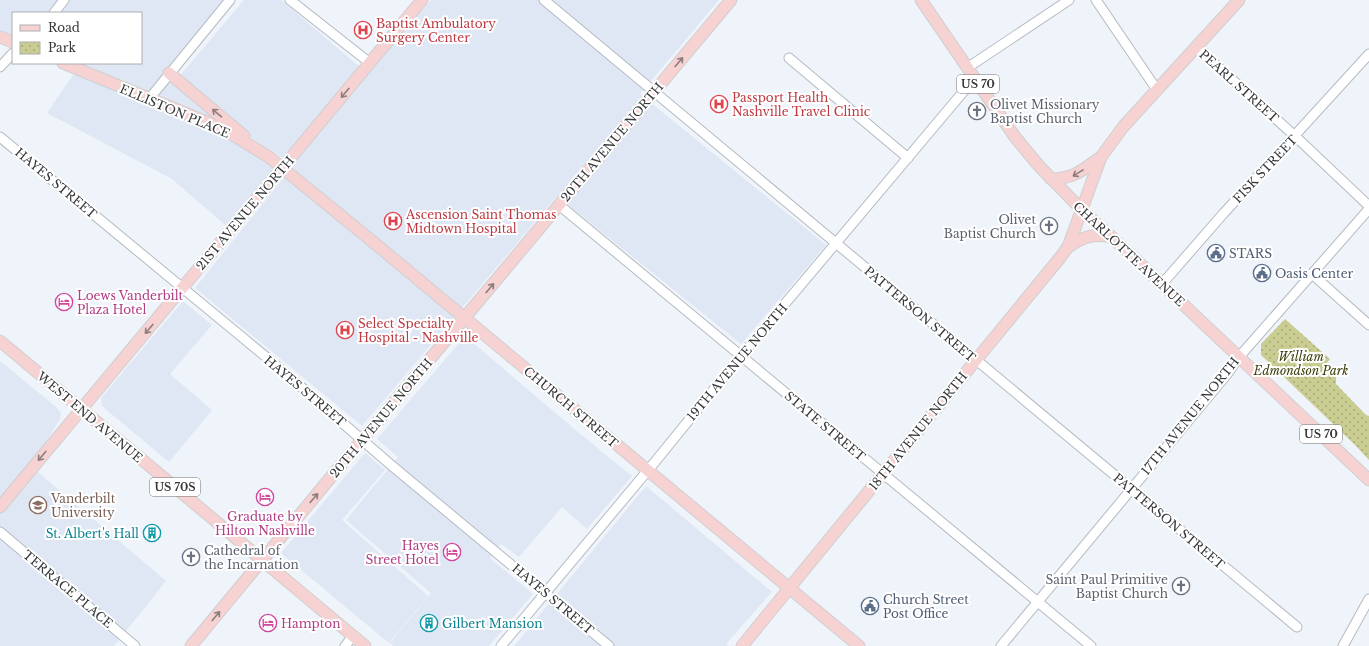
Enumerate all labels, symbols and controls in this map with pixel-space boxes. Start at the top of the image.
legend [12,12,142,64]
place label: Baptist Ambulatory Surgery Center [376,16,496,45]
text: Road [48,20,80,35]
hospital icon: Baptist Ambulatory Surgery Center [353,20,373,40]
text: Park [48,40,76,55]
street label: PEARL STREET [1196,47,1282,126]
one-way arrow [675,57,684,67]
road number: US 70 [957,75,999,93]
street label: 20TH AVENUE NORTH [558,79,666,205]
street label: ELLISTON PLACE [118,81,233,141]
one-way arrow [340,88,349,98]
place label: Passport Health Nashville Travel Clinic [732,90,871,119]
hospital icon: Passport Health Nashville Travel Clinic [709,94,729,114]
place label: Olivet Missionary Baptist Church [990,97,1100,126]
church icon: Olivet Missionary Baptist Church [967,101,987,121]
one-way arrow [212,109,223,118]
street label: FISK STREET [1230,132,1300,206]
street label: HAYES STREET [12,144,100,222]
street label: 21ST AVENUE NORTH [193,153,297,273]
one-way arrow [1072,169,1084,177]
street label: CHARLOTTE AVENUE [1070,199,1188,310]
place label: Ascension Saint Thomas Midtown Hospital [405,207,556,236]
hospital icon: Ascension Saint Thomas Midtown Hospital [383,211,403,231]
place label: Olivet Baptist Church [944,212,1036,241]
church icon: Olivet Baptist Church [1039,216,1059,236]
public building icon: STARS [1206,243,1226,263]
place label: STARS [1229,246,1272,261]
street label: PATTERSON STREET [861,263,979,365]
public building icon: Oasis Center [1252,263,1272,283]
place label: Oasis Center [1275,266,1354,281]
one-way arrow [485,283,494,294]
place label: Loews Vanderbilt Plaza Hotel [77,288,184,317]
hotel icon: Loews Vanderbilt Plaza Hotel [54,292,74,312]
street label: 19TH AVENUE NORTH [684,300,790,424]
place label: Select Specialty Hospital - Nashville [358,316,479,345]
hospital icon: Select Specialty Hospital - Nashville [335,320,355,340]
one-way arrow [145,323,154,334]
park label: William Edmondson Park [1253,349,1348,378]
street label: HAYES STREET [261,352,349,430]
street label: 17TH AVENUE NORTH [1138,354,1242,478]
street label: 20TH AVENUE NORTH [327,355,435,481]
street label: CHURCH STREET [521,363,621,451]
street label: WEST END AVENUE [34,368,146,466]
street label: 18TH AVENUE NORTH [866,369,970,493]
street label: STATE STREET [782,388,869,464]
road number: US 70 [1300,425,1342,443]
one-way arrow [37,451,46,461]
street label: PATTERSON STREET [1110,470,1228,572]
road number: US 70S [150,478,200,496]
hotel icon: Graduate by Hilton Nashville [255,487,275,507]
place label: Vanderbilt University [50,491,116,520]
one-way arrow [310,492,318,503]
school or university icon: Vanderbilt University [28,495,48,515]
place label: Graduate by Hilton Nashville [215,509,315,538]
building icon: St. Albert's Hall [142,523,162,543]
place label: St. Albert's Hall [46,526,139,541]
place label: Hayes Street Hotel [366,538,439,567]
hotel icon: Hayes Street Hotel [442,542,462,562]
place label: Cathedral of the Incarnation [204,543,299,572]
street label: TERRACE PLACE [20,547,116,631]
church icon: Cathedral of the Incarnation [181,547,201,567]
street label: HAYES STREET [509,560,597,638]
place label: Saint Paul Primitive Baptist Church [1046,572,1168,601]
church icon: Saint Paul Primitive Baptist Church [1171,576,1191,596]
place label: Church Street Post Office [883,592,969,621]
public building icon: Church Street Post Office [860,596,880,616]
one-way arrow [211,611,220,621]
hotel icon: Hampton [258,613,278,633]
building icon: Gilbert Mansion [419,613,439,633]
place label: Hampton [281,616,340,631]
place label: Gilbert Mansion [442,616,543,631]

